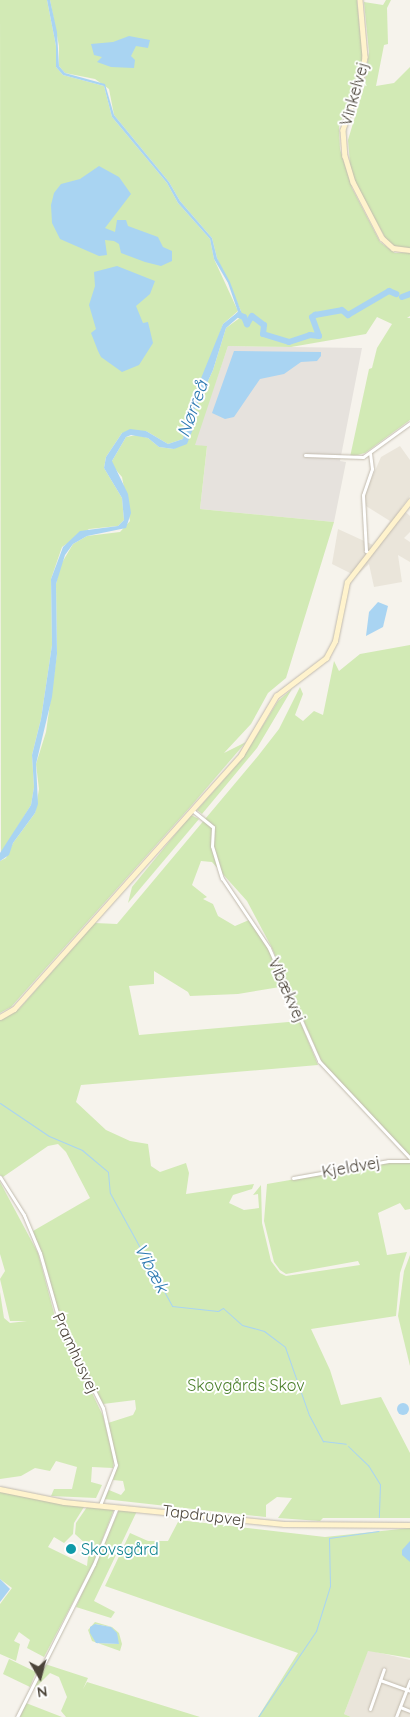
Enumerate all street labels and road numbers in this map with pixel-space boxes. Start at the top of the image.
street label: Vinkelvej [336,60,372,128]
street label: Vibækvej [264,955,310,1025]
street label: Kjeldvej [320,1152,382,1182]
street label: Pramhusvej [49,1309,103,1397]
street label: Tapdrupvej [161,1500,247,1530]

